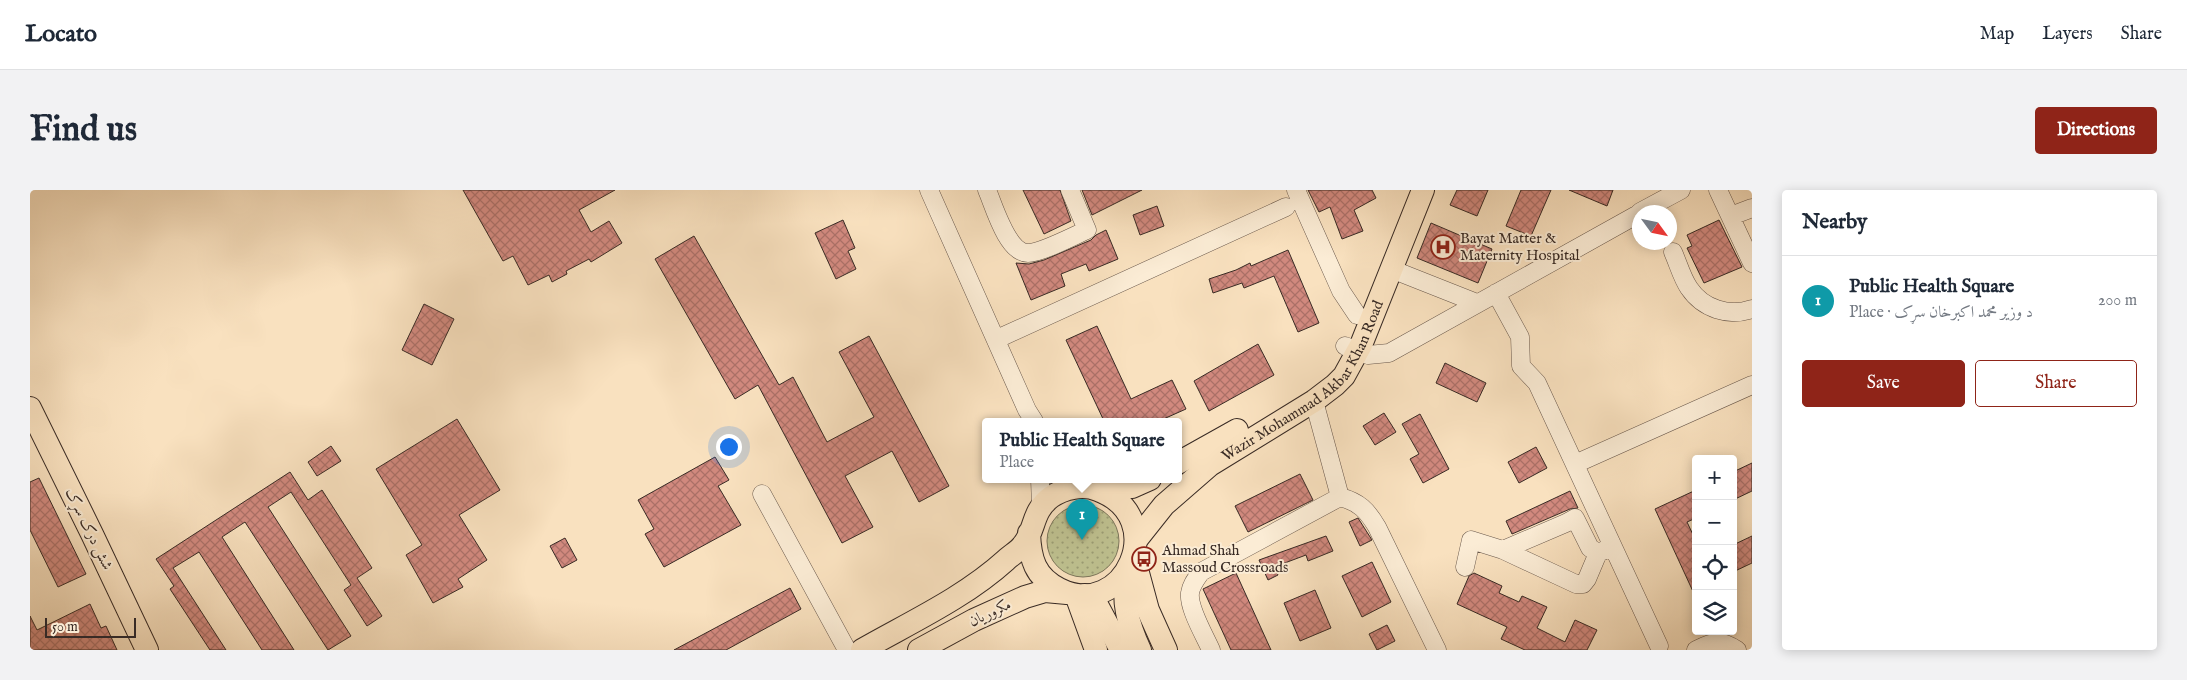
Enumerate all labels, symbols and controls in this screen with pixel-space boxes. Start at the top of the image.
text: Locato [25,19,97,50]
text: Map [1980,23,2014,46]
text: Layers [2042,23,2093,46]
text: Share [2121,23,2162,46]
button: Directions [2035,107,2157,154]
text: Find us [30,108,137,153]
north arrow [1632,205,1677,250]
text: Nearby [1802,209,1867,236]
place label: Bayat Matter & Maternity Hospital [1460,229,1581,265]
hospital icon: Bayat Matter & Maternity Hospital [1430,234,1456,260]
text: Public Health Square [1849,275,2014,299]
text: 1 [1815,291,1821,311]
text: 200 m [2098,291,2137,311]
street label: Wazir Mohammad Akbar Khan Road [1218,296,1388,465]
text: Place · د وزیر محمد اکبرخان سړک [1849,303,2033,323]
button: Save [1802,360,1965,407]
button: Share [1975,360,2137,407]
popup [982,418,1182,483]
text: Public Health Square [999,429,1165,453]
your location [716,434,742,460]
text: Place [999,453,1034,473]
map controls [1692,455,1737,635]
button: + [1692,455,1737,500]
street label: شش درک سړک [59,485,117,574]
pin: 1 [1066,499,1098,540]
button: − [1692,500,1737,545]
place label: Ahmad Shah Massoud Crossroads [1161,541,1288,577]
button: locate [1692,545,1737,590]
bus stop icon: Ahmad Shah Massoud Crossroads [1131,546,1157,572]
button: layers [1692,590,1737,635]
street label: مکروریان [966,595,1014,631]
scale bar [45,615,136,638]
text: 50 m [52,618,78,636]

